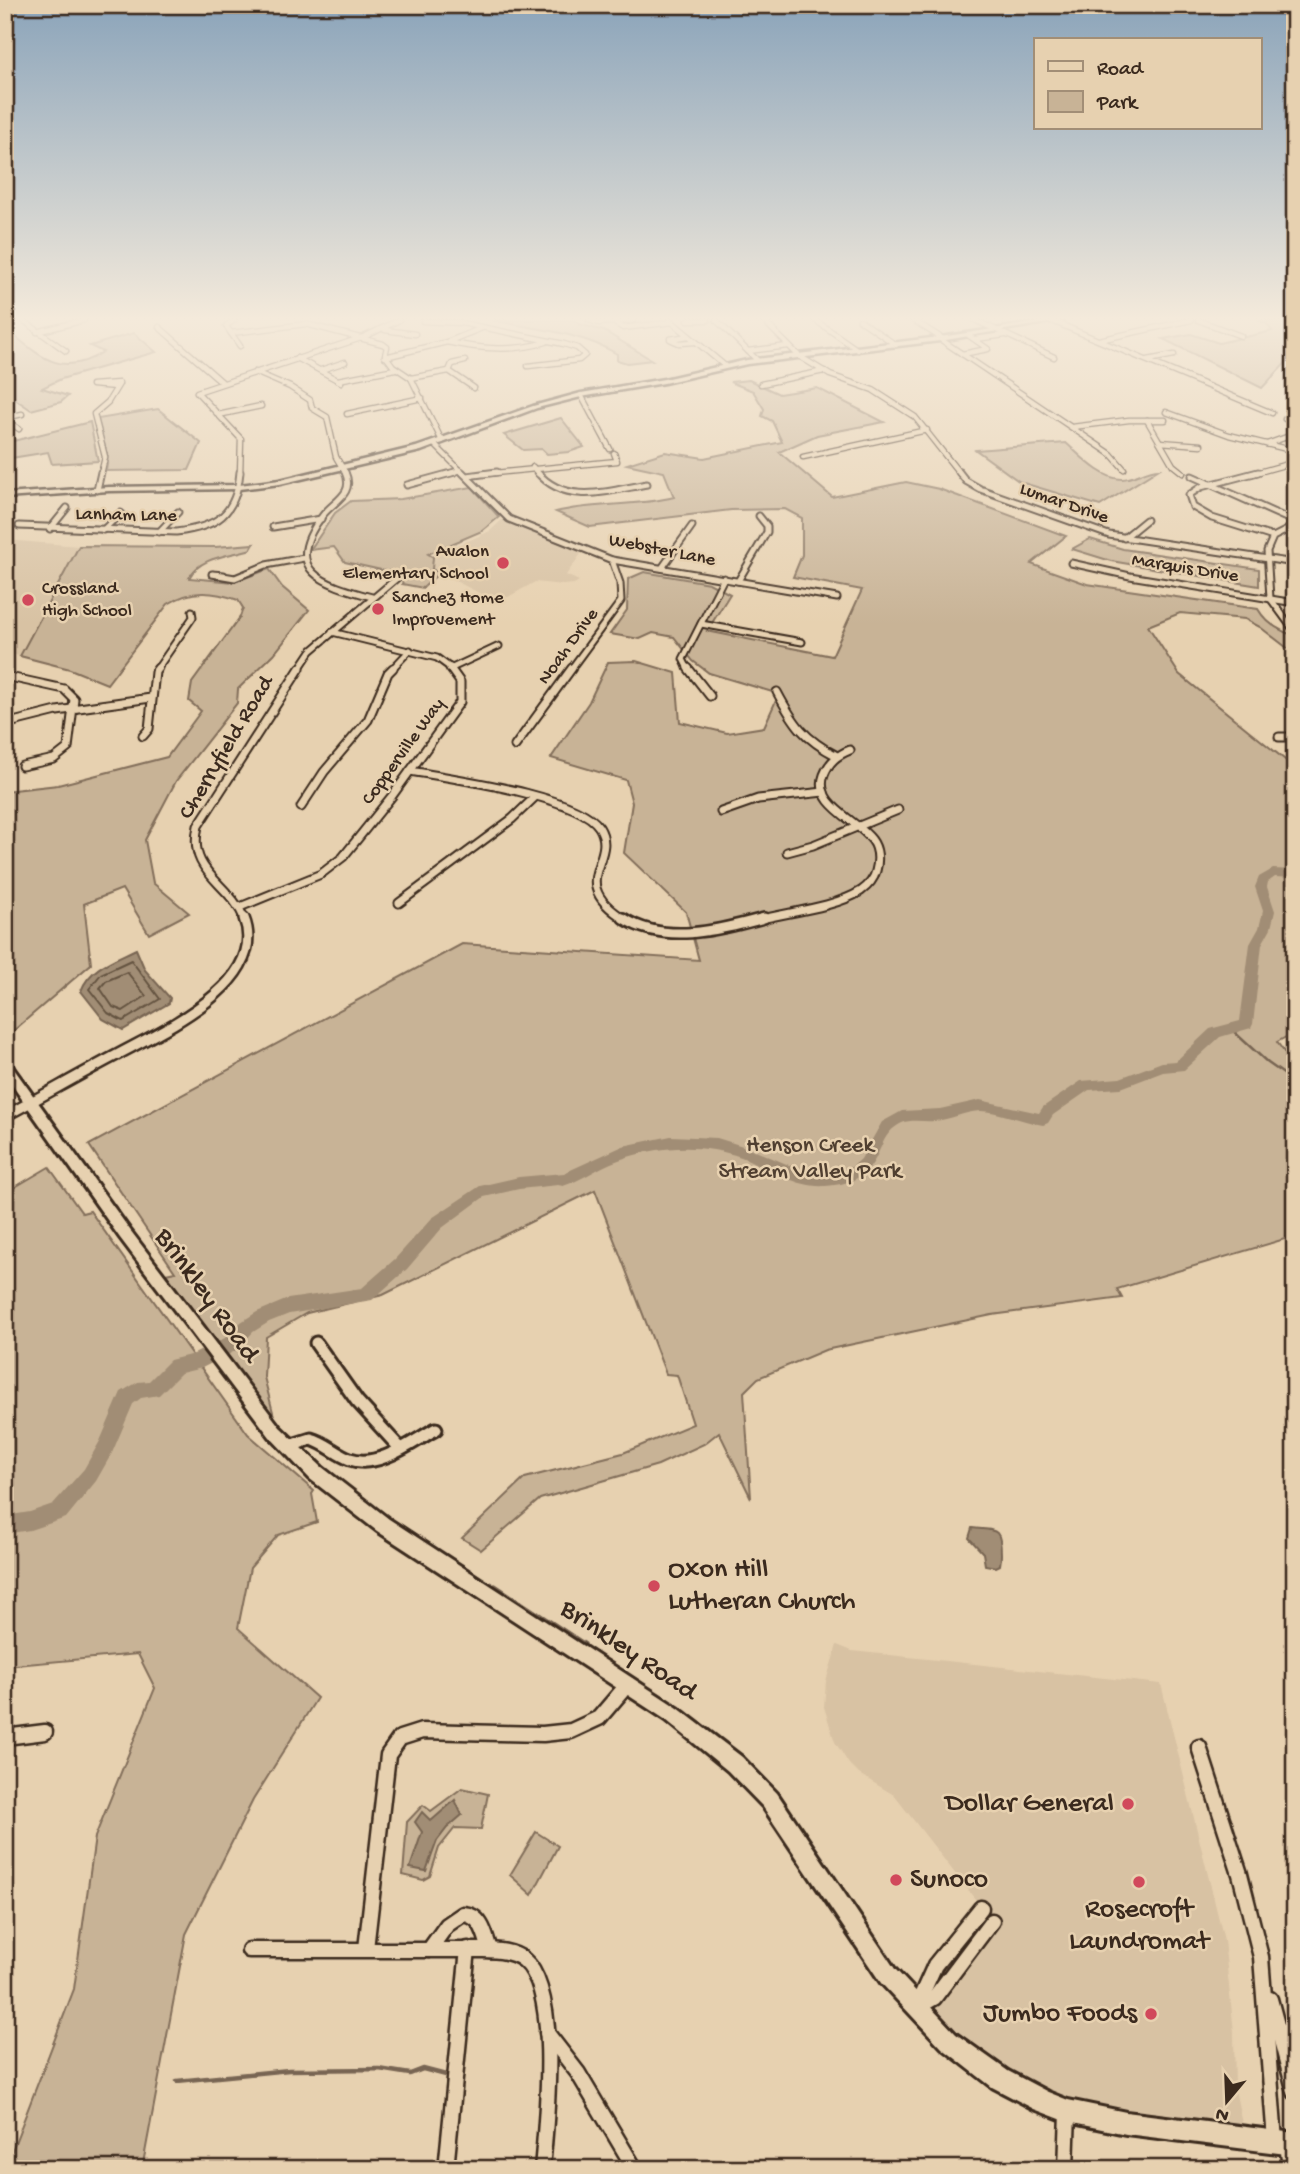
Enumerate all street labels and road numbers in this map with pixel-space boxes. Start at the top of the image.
street label: Lumar Drive [1016,478,1112,530]
street label: Lanham Lane [75,504,177,528]
street label: Webster Lane [607,529,717,573]
street label: Marquis Drive [1130,549,1240,589]
street label: Noah Drive [534,604,605,690]
street label: Cherryfield Road [174,670,281,825]
street label: Copperville Way [357,694,451,810]
street label: Brinkley Road [146,1221,267,1372]
street label: Brinkley Road [552,1593,705,1710]

